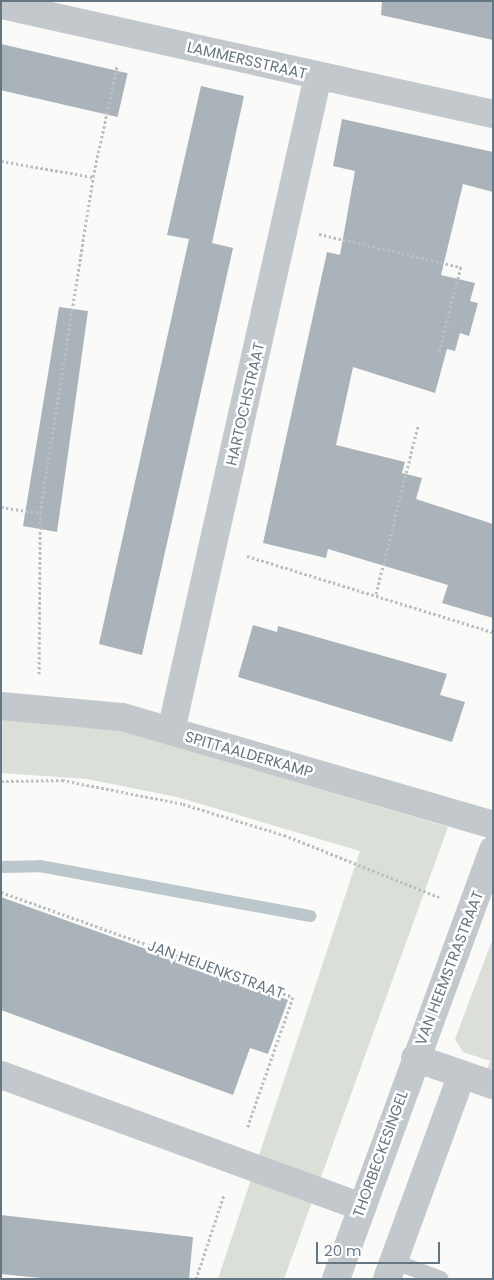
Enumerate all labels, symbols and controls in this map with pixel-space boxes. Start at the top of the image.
street label: LAMMERSSTRAAT [185,37,309,83]
street label: HARTOCHSTRAAT [222,341,268,467]
street label: SPITTAALDERKAMP [183,727,315,781]
street label: VAN HEEMSTRASTRAAT [411,888,487,1048]
street label: JAN HEIJENKSTRAAT [145,936,287,1002]
street label: THORBECKESINGEL [349,1088,411,1220]
scale bar [319,1232,443,1264]
text: 20 m [324,1240,362,1261]

